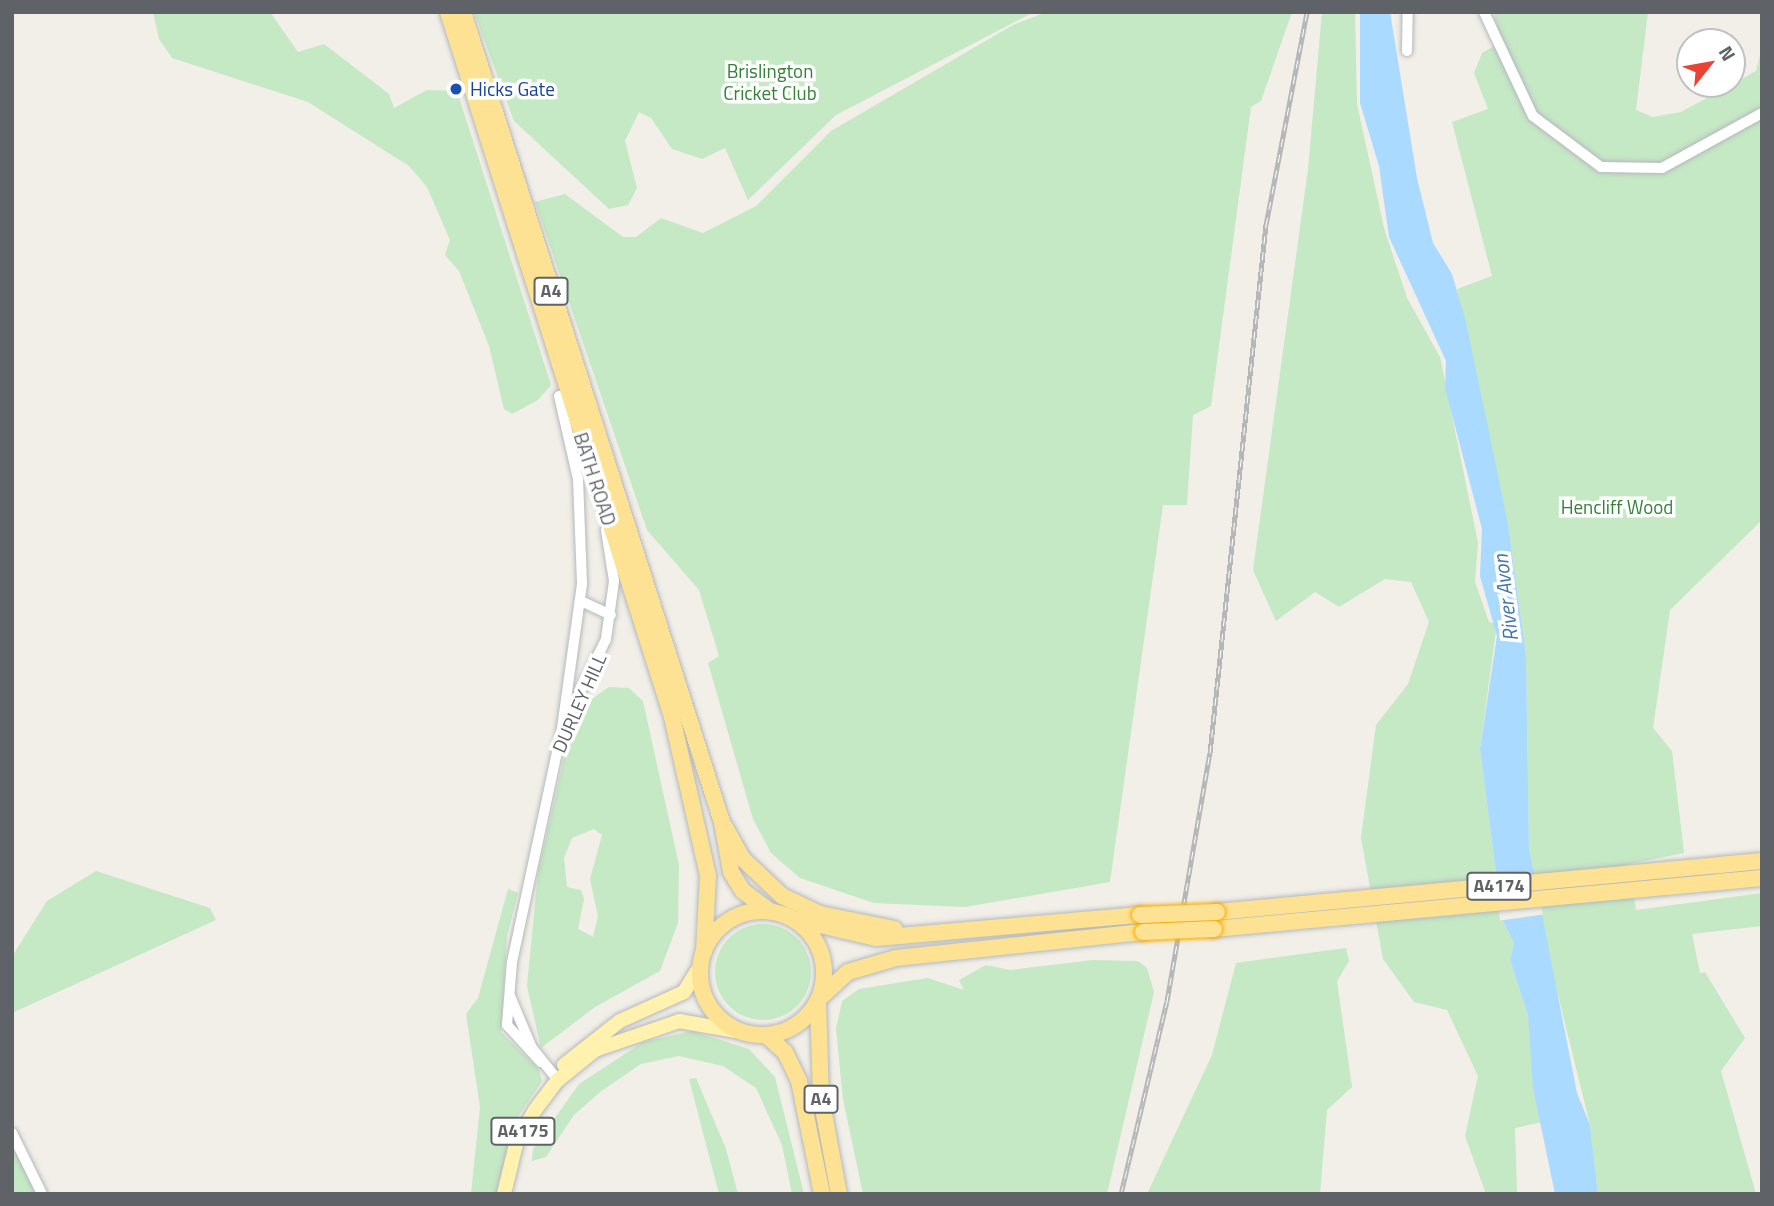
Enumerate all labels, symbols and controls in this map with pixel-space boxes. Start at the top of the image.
north arrow [1676,28,1746,98]
text: N [1712,40,1744,66]
park label: Brislington Cricket Club [723,60,817,104]
place label: Hicks Gate [470,78,555,100]
marker: Hicks Gate [448,81,464,97]
road number: A4 [534,276,568,306]
street label: BATH ROAD [569,430,621,528]
park label: Hencliff Wood [1561,496,1673,518]
water label: River Avon [1487,553,1523,643]
street label: DURLEY HILL [547,650,611,756]
road number: A4174 [1466,872,1532,900]
road number: A4 [804,1084,838,1114]
road number: A4175 [490,1116,556,1146]

